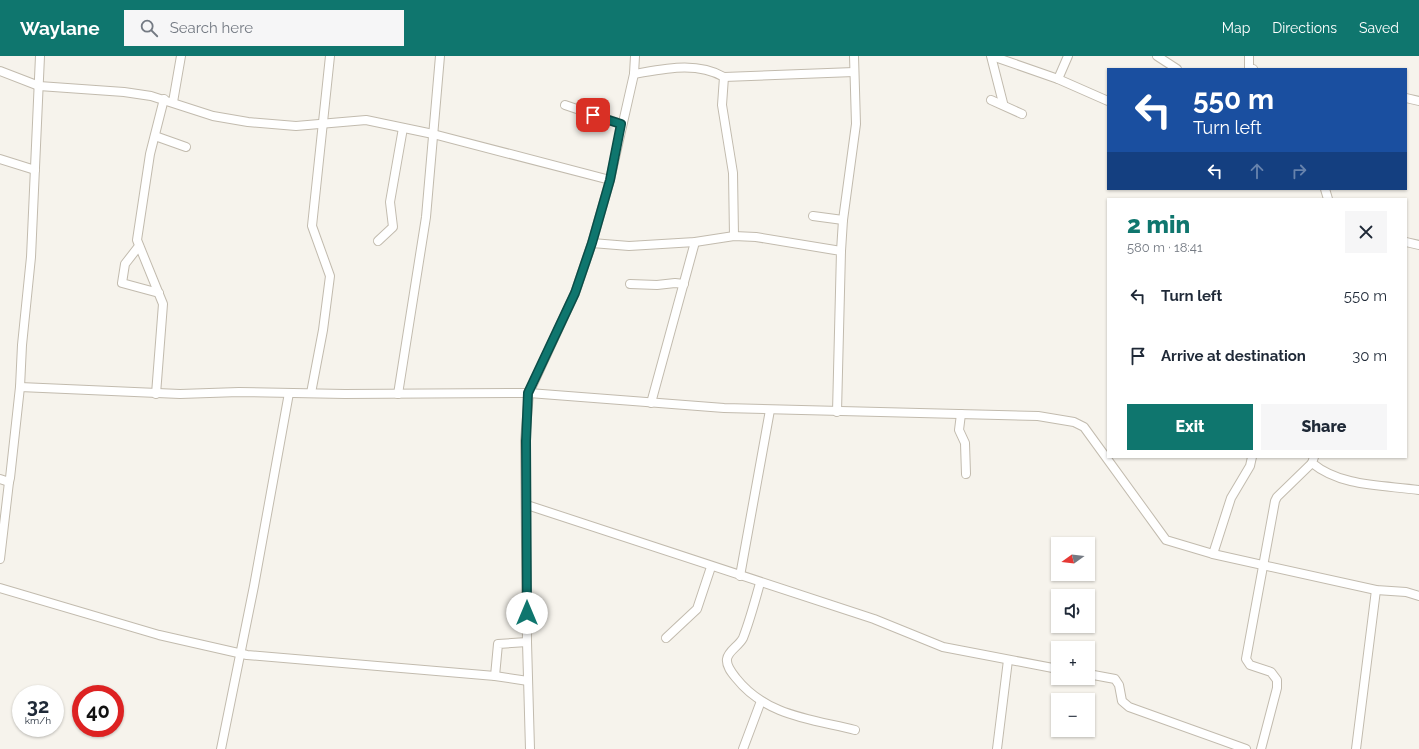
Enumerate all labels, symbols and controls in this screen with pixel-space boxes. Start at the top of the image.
search box [124,10,404,46]
text: Waylane [20,17,100,39]
icon: search [138,17,160,39]
text: Search here [170,19,253,37]
text: Map [1222,20,1250,36]
text: Directions [1272,20,1337,36]
text: Saved [1359,20,1399,36]
text: 550 m [1193,83,1274,116]
icon: left [1127,84,1179,136]
pin [576,98,610,132]
icon: arrive [582,104,604,126]
text: Turn left [1193,117,1262,138]
icon: left [1204,160,1226,182]
icon: ahead [1246,160,1268,182]
icon: right [1288,160,1310,182]
text: 2 min [1127,210,1190,239]
button: close [1345,211,1387,253]
text: 580 m · 18:41 [1127,240,1202,255]
icon: left [1127,285,1149,307]
text: Turn left [1161,287,1222,305]
text: 550 m [1344,287,1387,305]
icon: arrive [1127,345,1149,367]
text: Arrive at destination [1161,347,1306,365]
text: 30 m [1352,347,1387,365]
button: Exit [1127,404,1253,450]
button: Share [1261,404,1387,450]
north arrow [1051,537,1095,581]
map controls [1051,537,1095,737]
button: sound [1051,589,1095,633]
position arrow [506,592,548,634]
button: + [1051,641,1095,685]
speed limit sign: 40 [72,685,124,737]
button: − [1051,693,1095,737]
text: 32 [27,694,49,718]
text: km/h [25,715,51,726]

